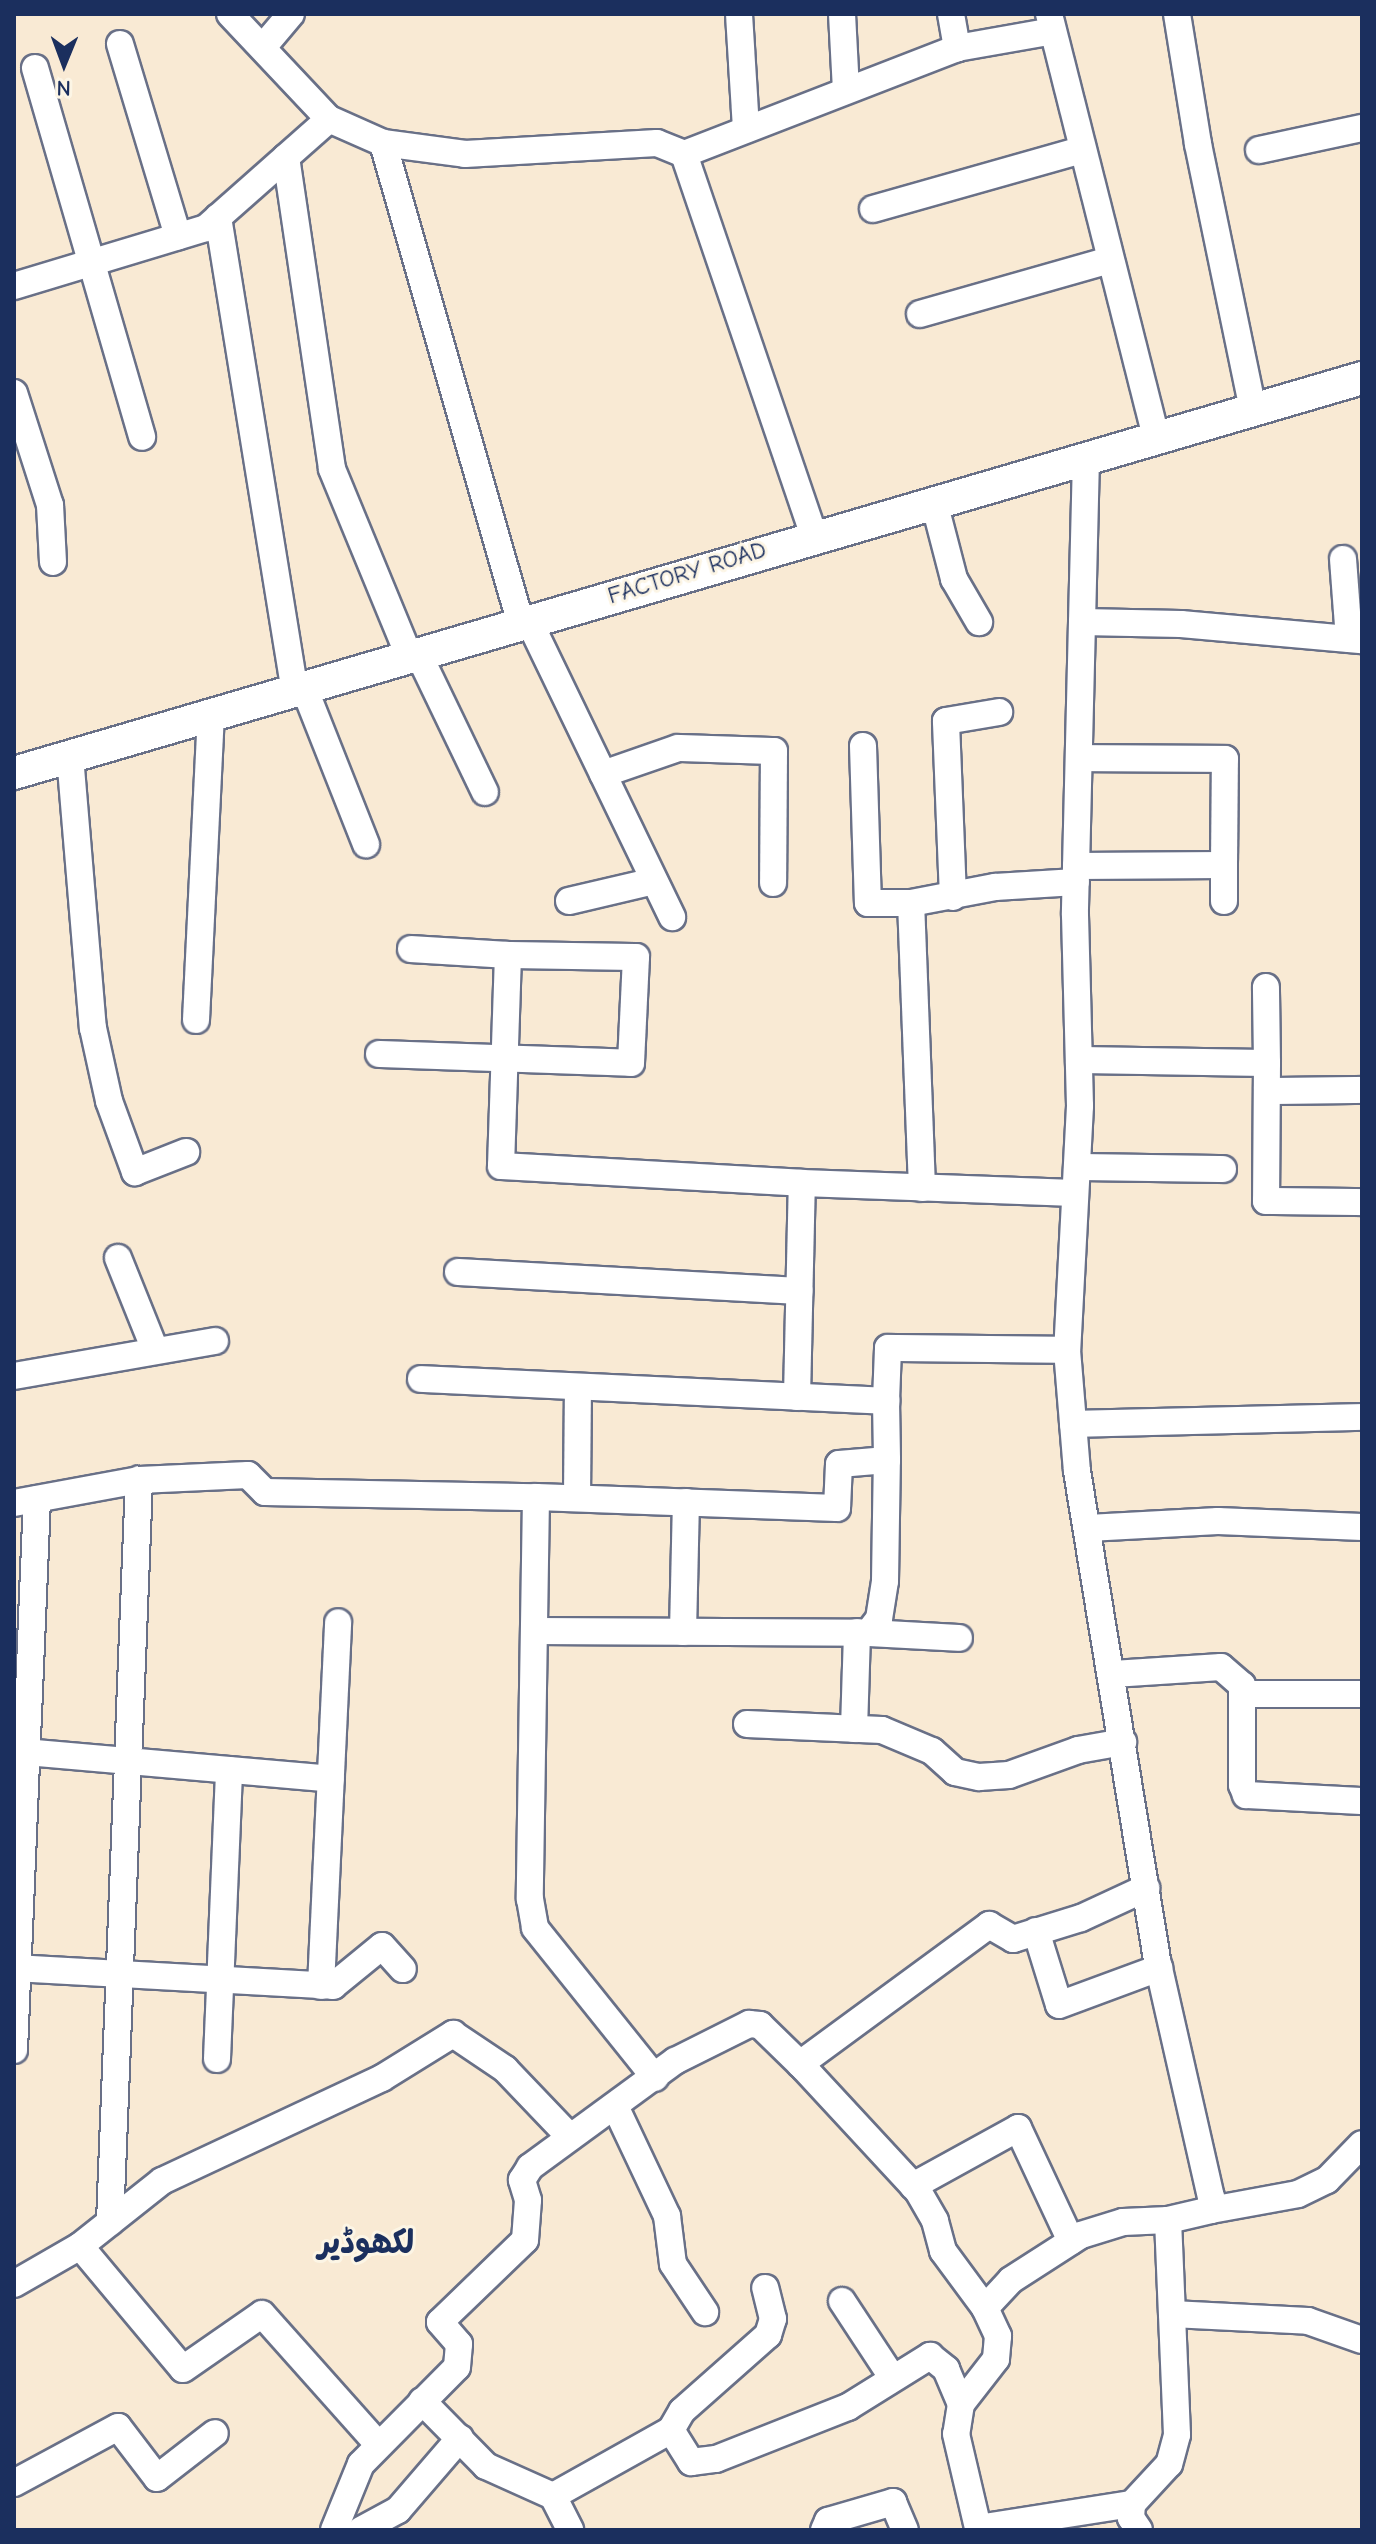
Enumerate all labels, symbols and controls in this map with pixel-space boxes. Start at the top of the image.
north arrow [24,24,104,104]
text: N [56,75,71,101]
street label: FACTORY ROAD [604,535,770,611]
district label: لکھوڈیر [318,2224,414,2262]

